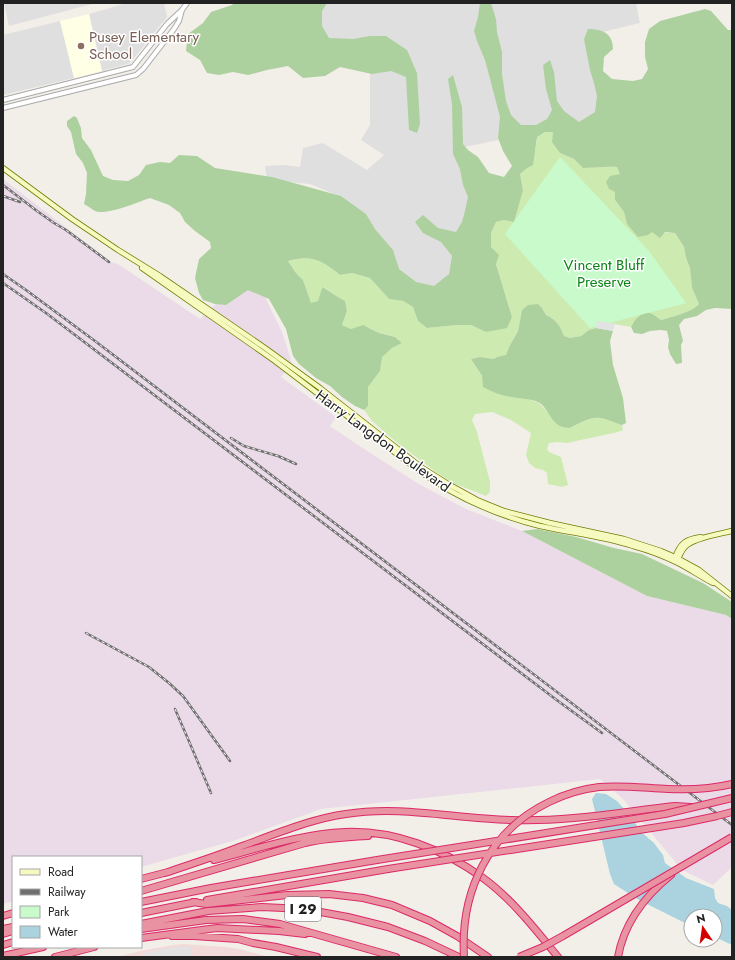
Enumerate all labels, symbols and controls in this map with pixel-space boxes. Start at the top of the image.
place label: Pusey Elementary School [89,26,200,65]
marker: Pusey Elementary School [76,41,86,51]
park label: Vincent Bluff Preserve [564,254,645,293]
street label: Harry Langdon Boulevard [311,384,455,498]
legend [12,856,142,948]
text: Road [48,863,74,881]
text: Railway [48,883,86,901]
road number: I 29 [285,897,321,921]
text: Park [48,903,70,921]
north arrow [683,908,723,948]
text: N [695,909,707,927]
text: Water [48,923,79,941]

